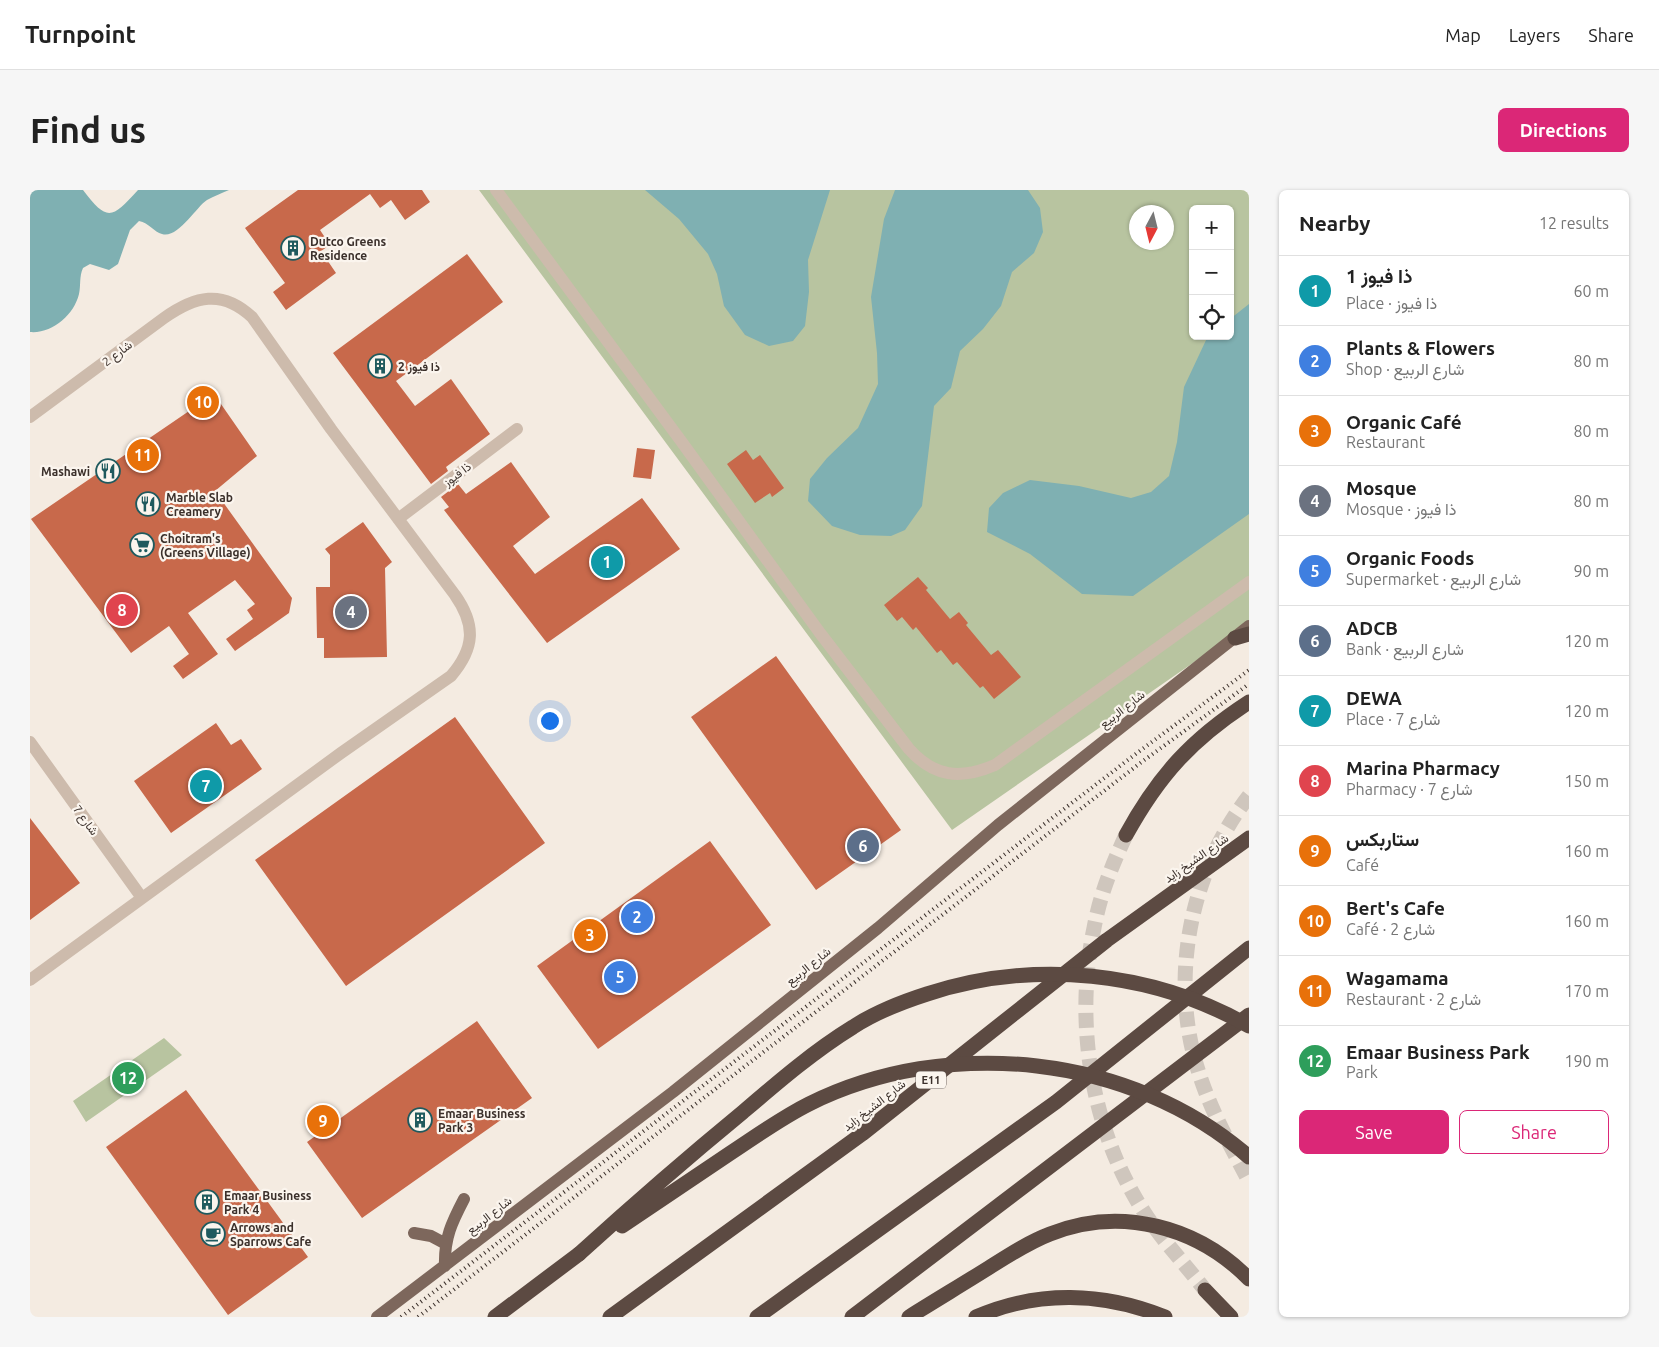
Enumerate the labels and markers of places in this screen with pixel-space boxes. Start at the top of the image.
building icon: Dutco Greens Residence [280,235,306,261]
place label: Dutco Greens Residence [310,235,386,262]
building icon: ذا فيوز 2 [367,353,393,379]
place label: ذا فيوز 2 [398,360,440,375]
pin: 10 [187,383,219,421]
pin: 11 [127,436,159,474]
restaurant icon: Mashawi [95,458,121,484]
place label: Mashawi [41,465,90,478]
restaurant icon: Marble Slab Creamery [135,491,161,517]
place label: Marble Slab Creamery [166,491,233,518]
supermarket icon: Choitram's (Greens Village) [129,532,155,558]
place label: Choitram's (Greens Village) [160,532,251,560]
pin: 1 [591,543,623,581]
pin: 8 [106,591,138,629]
pin: 4 [335,593,367,631]
pin: 7 [190,767,222,805]
pin: 6 [847,827,879,865]
pin: 2 [621,898,653,936]
pin: 3 [574,916,606,954]
pin: 5 [604,958,636,996]
pin: 12 [112,1059,144,1097]
pin: 9 [307,1102,339,1140]
building icon: Emaar Business Park 3 [407,1107,433,1133]
place label: Emaar Business Park 3 [438,1107,526,1134]
building icon: Emaar Business Park 4 [194,1189,220,1215]
place label: Emaar Business Park 4 [224,1189,312,1216]
cafe icon: Arrows and Sparrows Cafe [200,1221,226,1247]
place label: Arrows and Sparrows Cafe [230,1221,311,1248]

